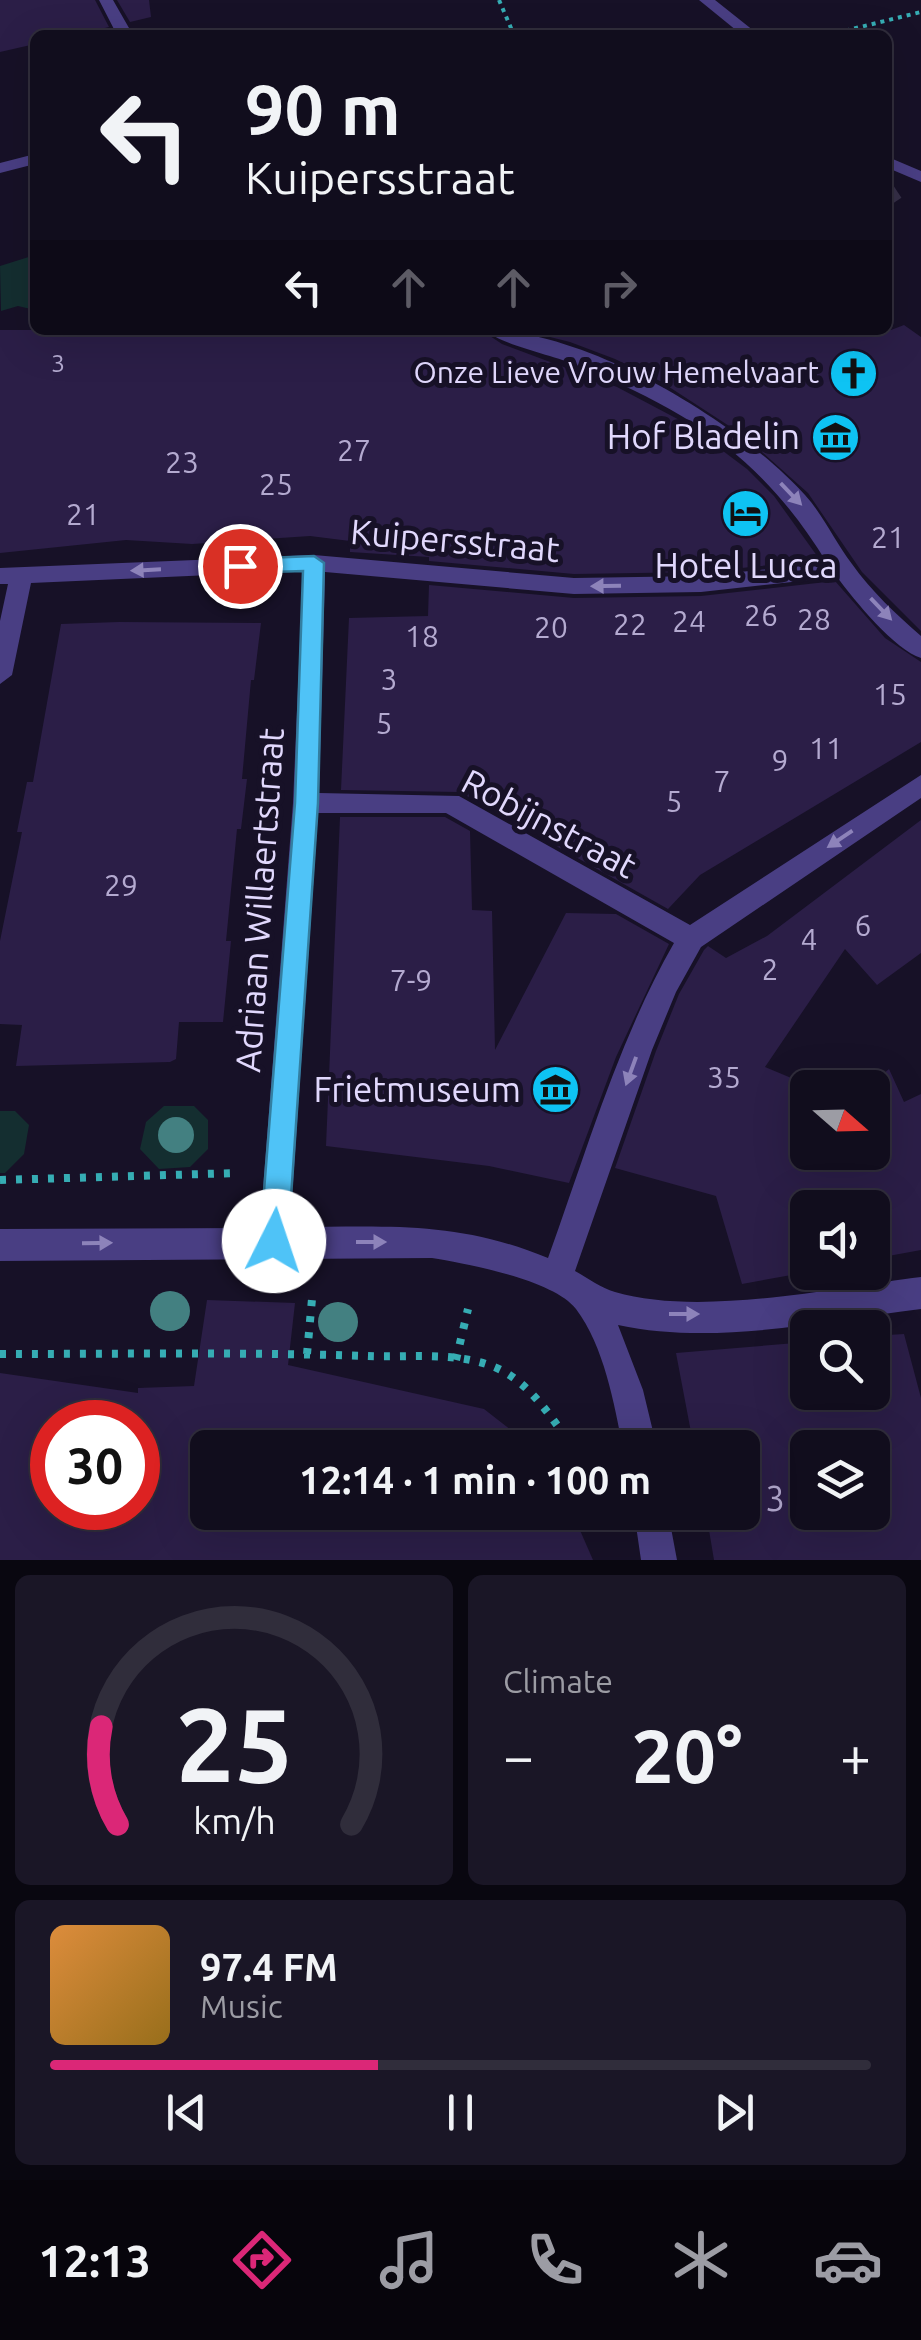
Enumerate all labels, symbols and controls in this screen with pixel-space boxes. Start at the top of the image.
icon: left [80,70,210,200]
text: 90 m [245,70,401,148]
text: Kuipersstraat [245,152,515,203]
icon: left [276,260,331,315]
icon: ahead [381,260,436,315]
icon: ahead [486,260,541,315]
icon: right [591,260,646,315]
church icon: Onze Lieve Vrouw Hemelvaart [828,347,880,399]
house number: 3 [51,349,65,377]
place label: Onze Lieve Vrouw Hemelvaart [414,355,819,389]
museum icon: Hof Bladelin [809,411,861,463]
place label: Hof Bladelin [607,416,800,456]
house number: 27 [337,433,371,467]
house number: 23 [165,445,199,479]
house number: 25 [259,467,293,501]
one-way arrow [779,482,802,506]
hotel icon: Hotel Lucca [720,488,772,540]
house number: 21 [66,497,100,531]
street label: Kuipersstraat [349,511,562,569]
house number: 21 [871,520,905,554]
pin [198,524,283,609]
icon: arrive [213,539,268,594]
place label: Hotel Lucca [654,545,838,585]
one-way arrow [130,563,162,579]
one-way arrow [589,578,621,594]
one-way arrow [870,597,893,621]
house number: 26 [744,598,778,632]
house number: 28 [797,602,831,636]
house number: 24 [672,604,706,638]
house number: 22 [613,607,647,641]
house number: 20 [534,610,568,644]
house number: 18 [405,619,439,653]
house number: 3 [381,662,397,696]
house number: 15 [873,677,907,711]
house number: 5 [376,706,392,740]
street label: Adriaan Willaertstraat [227,726,291,1073]
house number: 11 [809,731,843,765]
house number: 9 [772,743,788,777]
street label: Robijnstraat [455,760,644,886]
house number: 7 [714,764,730,798]
house number: 5 [666,784,682,818]
one-way arrow [826,830,853,848]
house number: 29 [104,868,138,902]
house number: 6 [855,908,871,942]
house number: 4 [801,922,817,956]
house number: 2 [762,952,778,986]
house number: 7-9 [390,963,432,997]
one-way arrow [623,1057,638,1087]
house number: 35 [707,1060,741,1094]
museum icon: Frietmuseum [530,1064,582,1116]
place label: Frietmuseum [313,1069,521,1109]
north arrow [790,1070,890,1170]
map controls [790,1070,890,1530]
position arrow [222,1189,326,1293]
button: sound [790,1190,890,1290]
one-way arrow [356,1234,388,1250]
one-way arrow [82,1235,114,1251]
one-way arrow [669,1306,701,1322]
button: search [790,1310,890,1410]
speed limit sign: 30 [30,1400,160,1530]
button: layers [790,1430,890,1530]
text: 12:14 · 1 min · 100 m [299,1459,651,1501]
house number: 3 [765,1478,785,1518]
text: Climate [503,1663,613,1699]
text: 25 [175,1685,293,1802]
text: 20° [631,1713,743,1797]
text: − [503,1725,534,1786]
text: + [840,1725,871,1786]
text: km/h [193,1801,275,1841]
text: 97.4 FM [200,1946,338,1988]
text: Music [200,1988,283,2024]
icon: previous [159,2085,214,2140]
icon: pause [433,2085,488,2140]
icon: next [707,2085,762,2140]
icon: directions [227,2225,297,2295]
icon: music [374,2225,444,2295]
icon: phone [520,2225,590,2295]
icon: climate [666,2225,736,2295]
icon: car [813,2225,883,2295]
text: 12:13 [38,2235,151,2286]

